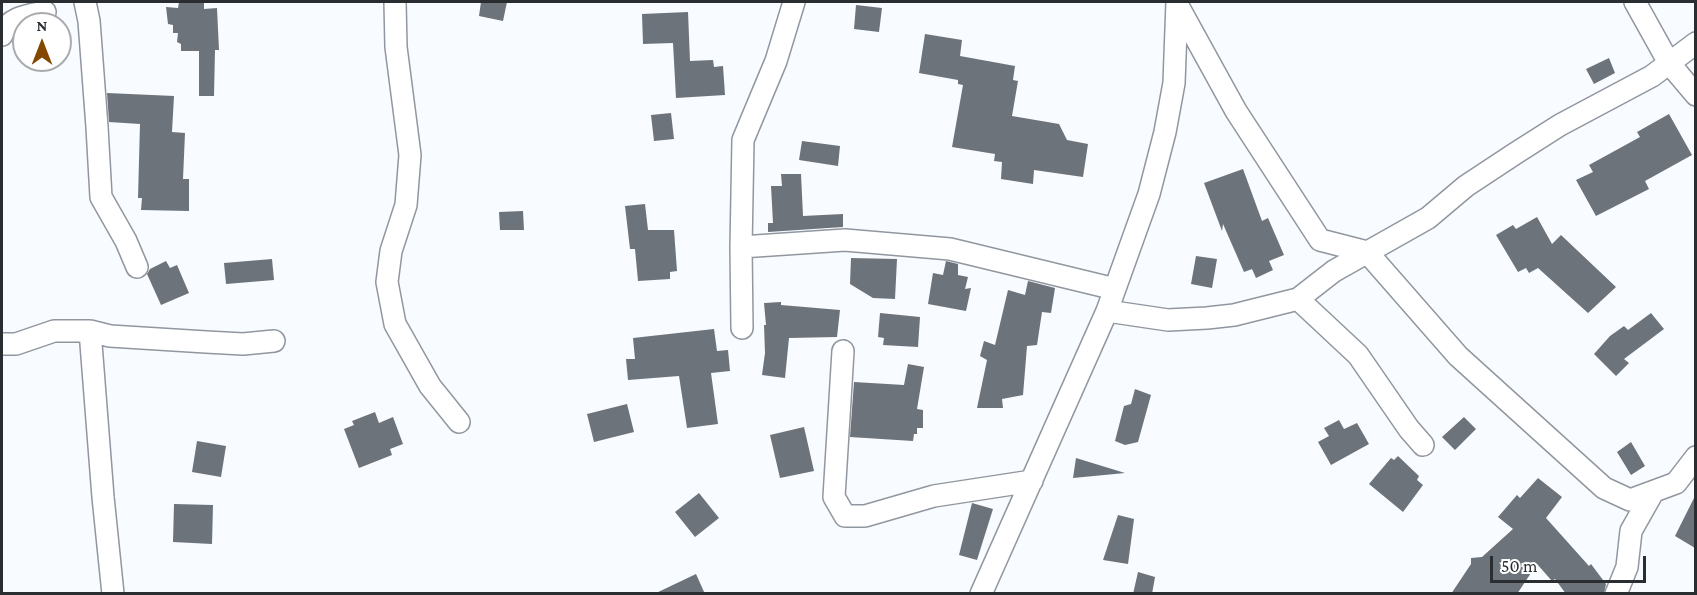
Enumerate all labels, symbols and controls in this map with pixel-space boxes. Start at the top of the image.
north arrow [12,12,72,72]
text: N [37,17,47,34]
scale bar [1493,544,1649,582]
text: 50 m [1501,556,1538,576]

